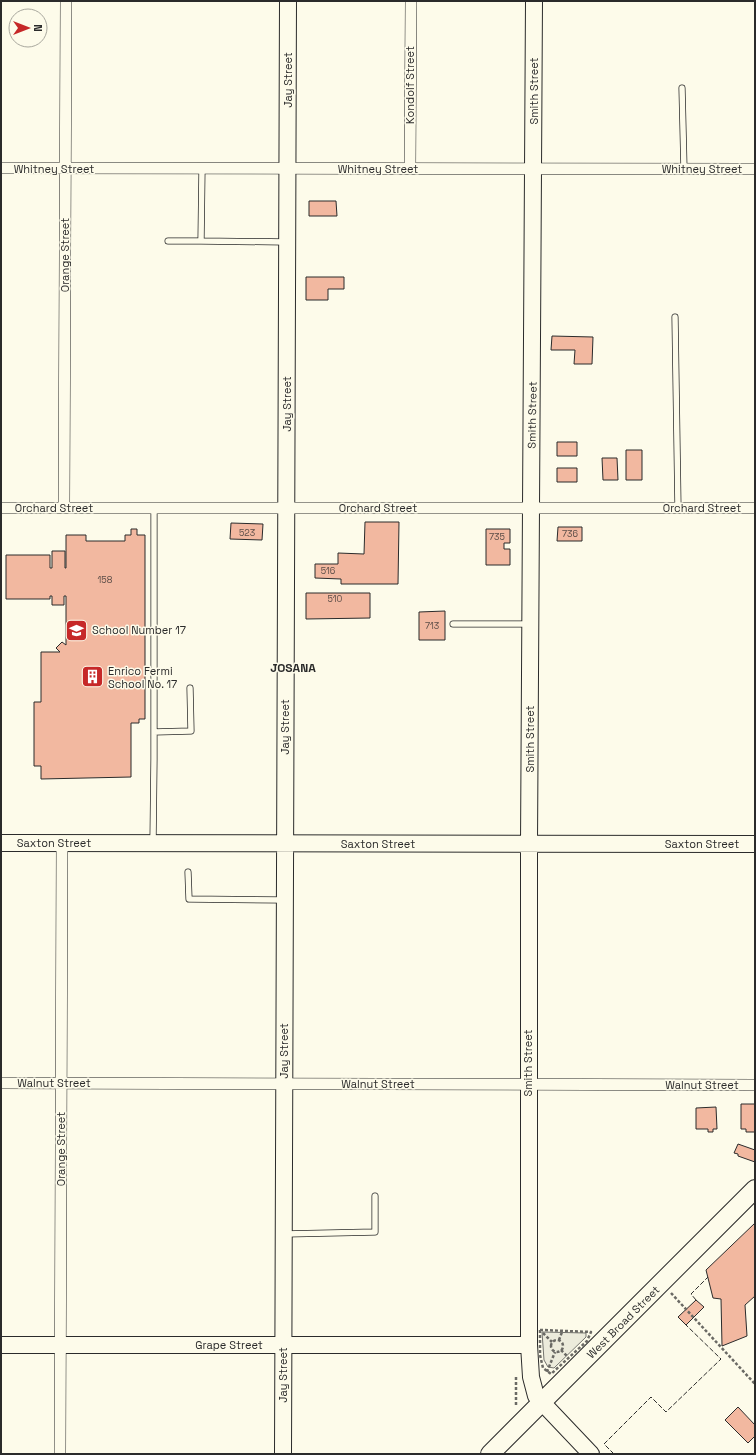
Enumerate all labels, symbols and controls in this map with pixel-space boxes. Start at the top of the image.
north arrow [8,8,48,48]
text: N [31,24,45,32]
street label: Kondolf Street [403,46,417,124]
street label: Jay Street [281,52,295,108]
street label: Smith Street [527,57,541,125]
street label: Whitney Street [14,162,94,176]
street label: Whitney Street [338,162,418,176]
street label: Whitney Street [662,162,742,176]
street label: Orange Street [58,218,72,292]
street label: Jay Street [280,376,294,432]
street label: Smith Street [524,381,540,449]
street label: Orchard Street [15,501,93,515]
street label: Orchard Street [339,501,417,515]
street label: Orchard Street [663,501,741,515]
house number: 523 [239,527,255,539]
house number: 736 [562,528,578,540]
house number: 735 [489,531,505,543]
house number: 516 [321,565,336,577]
house number: 158 [98,574,113,586]
house number: 510 [328,593,343,605]
school or university icon: School Number 17 [63,617,89,643]
house number: 713 [425,620,439,632]
place label: School Number 17 [92,623,186,637]
district label: JOSANA [270,660,316,676]
building icon: Enrico Fermi School No. 17 [80,664,106,690]
place label: Enrico Fermi School No. 17 [108,664,177,691]
street label: Jay Street [278,699,292,755]
street label: Smith Street [523,705,537,773]
street label: Saxton Street [17,836,91,850]
street label: Saxton Street [341,837,415,851]
street label: Saxton Street [665,837,739,851]
street label: Jay Street [277,1023,291,1079]
street label: Smith Street [521,1029,535,1097]
street label: Walnut Street [17,1076,91,1090]
street label: Walnut Street [341,1077,415,1091]
street label: Walnut Street [665,1078,739,1092]
street label: Orange Street [54,1112,68,1186]
street label: West Broad Street [584,1283,662,1361]
street label: Grape Street [195,1338,263,1352]
street label: Jay Street [276,1347,290,1403]

